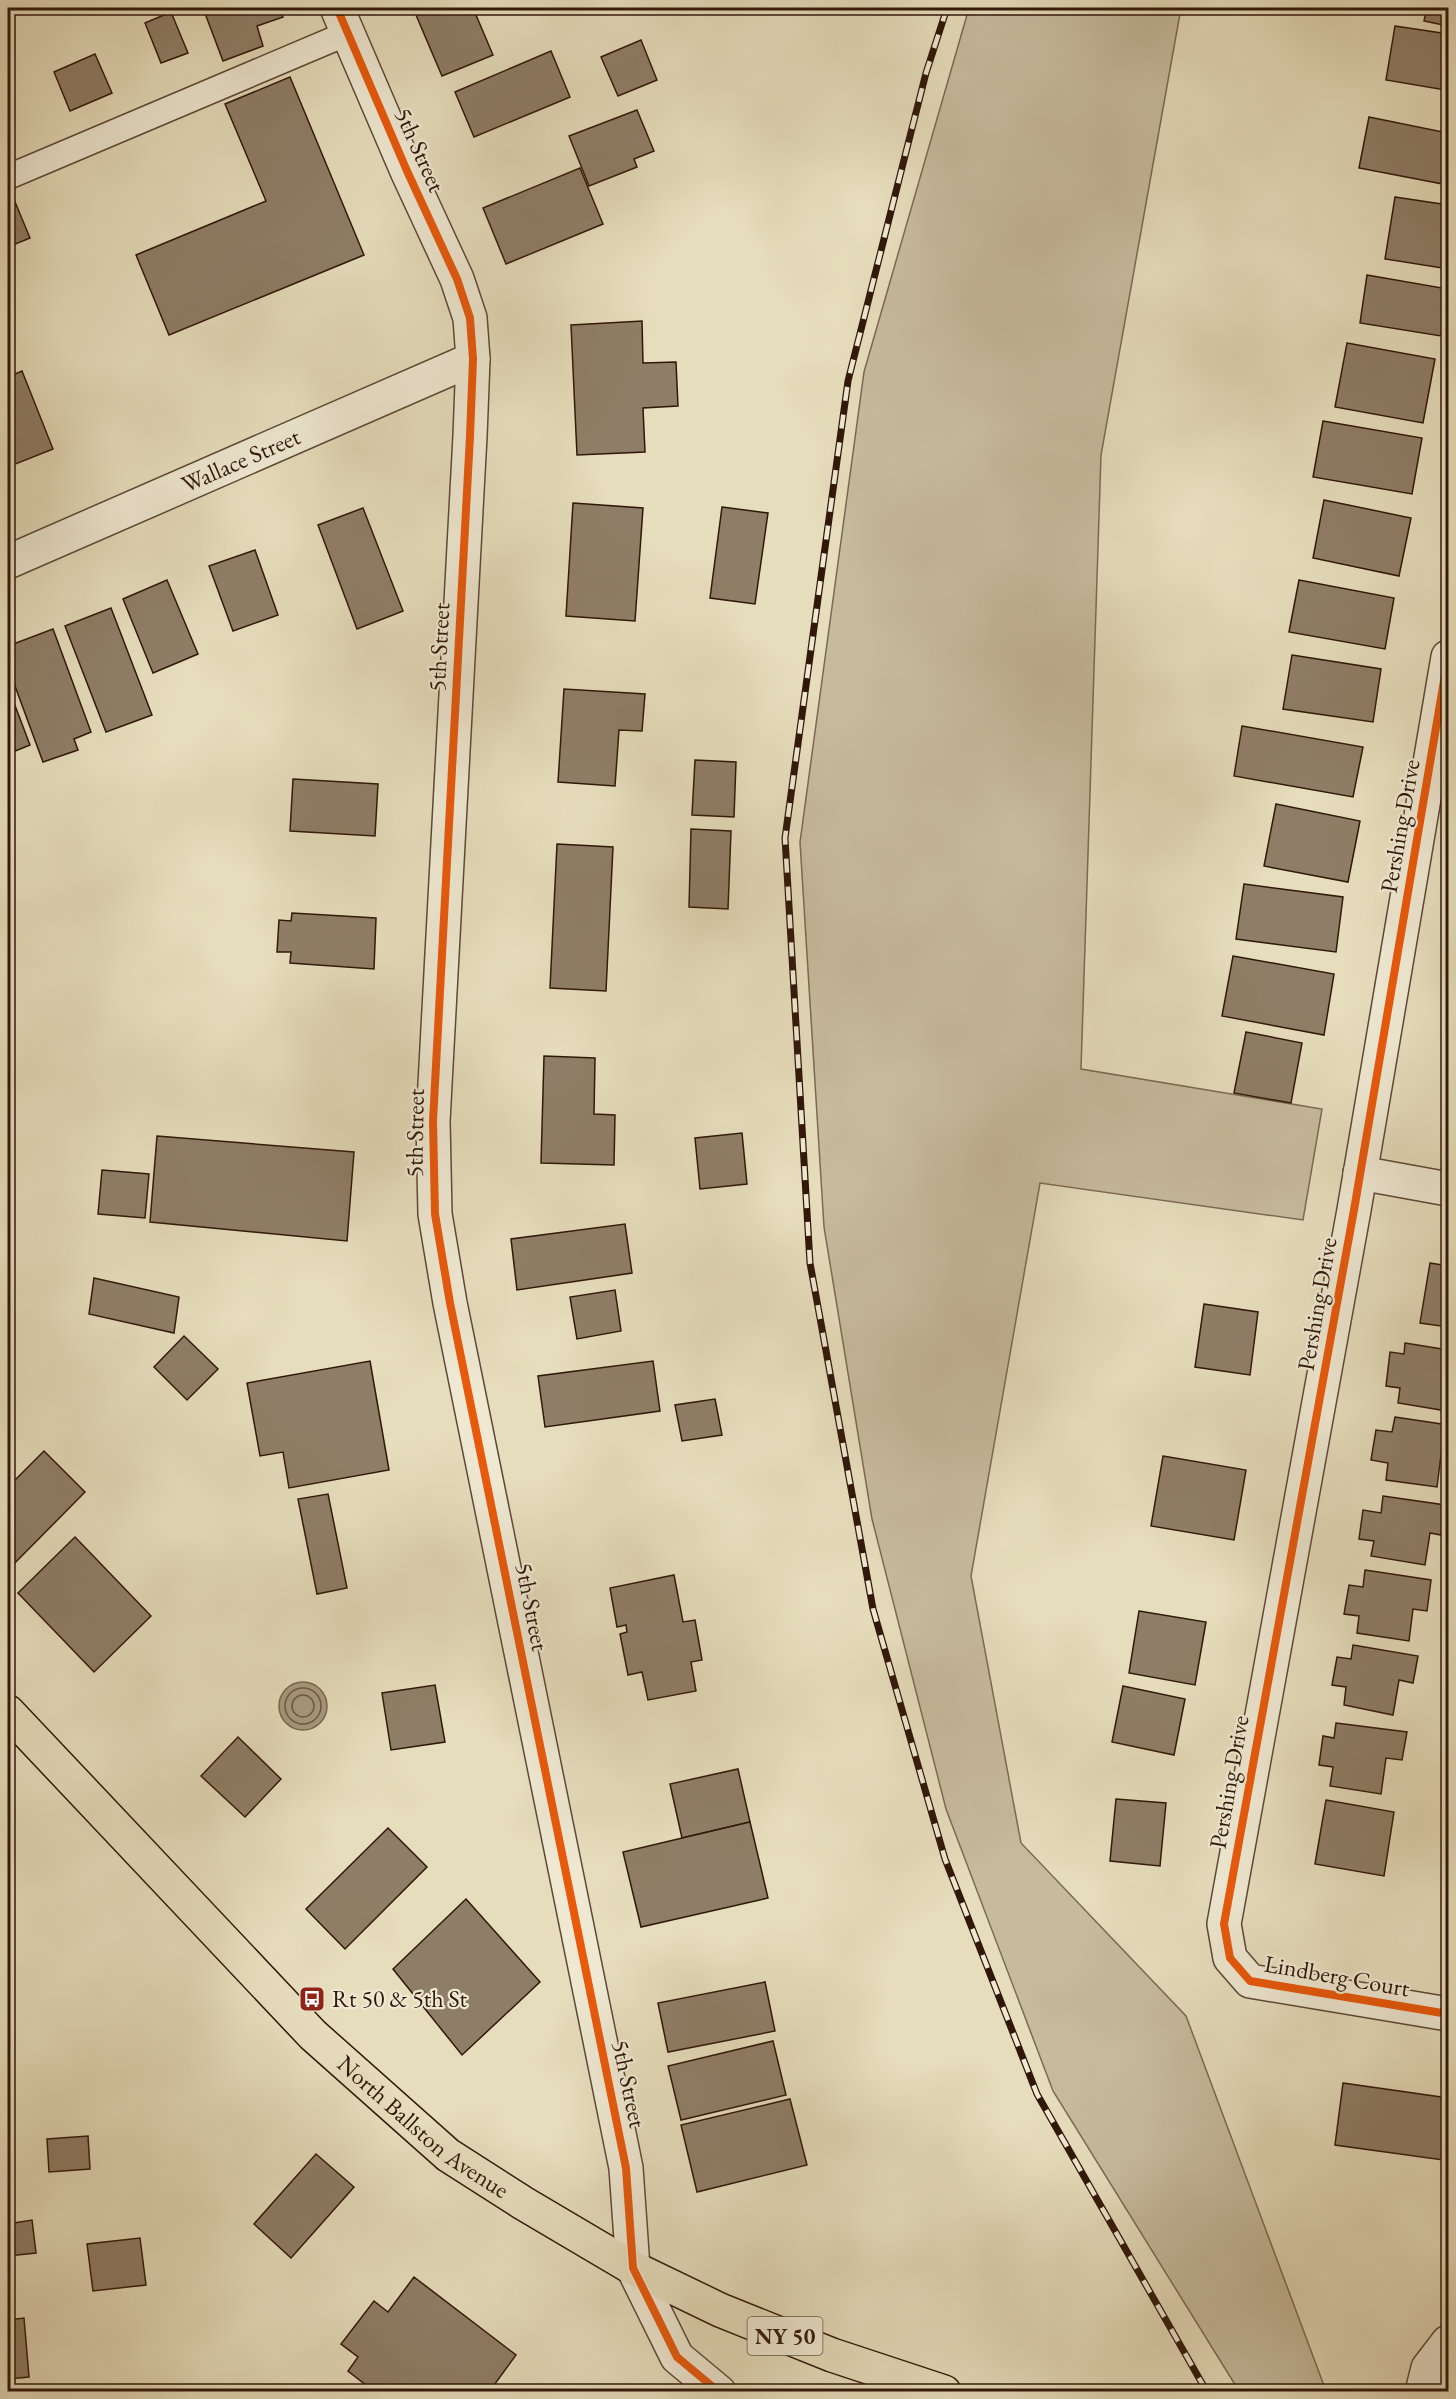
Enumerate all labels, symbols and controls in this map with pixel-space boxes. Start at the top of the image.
street label: 5th Street [388,103,453,197]
street label: Wallace Street [176,420,305,499]
street label: 5th Street [421,601,456,692]
street label: Pershing Drive [1373,757,1426,895]
street label: 5th Street [398,1088,431,1178]
street label: Pershing Drive [1290,1235,1343,1373]
street label: 5th Street [509,1560,556,1654]
street label: Pershing Drive [1202,1713,1255,1851]
street label: Lindberg Court [1262,1947,1413,2004]
place label: Rt 50 & 5th St [332,1983,468,2014]
bus stop icon: Rt 50 & 5th St [297,1984,327,2014]
street label: 5th Street [605,2037,654,2131]
street label: North Ballston Avenue [331,2048,515,2205]
road number: NY 50 [748,2317,822,2355]

